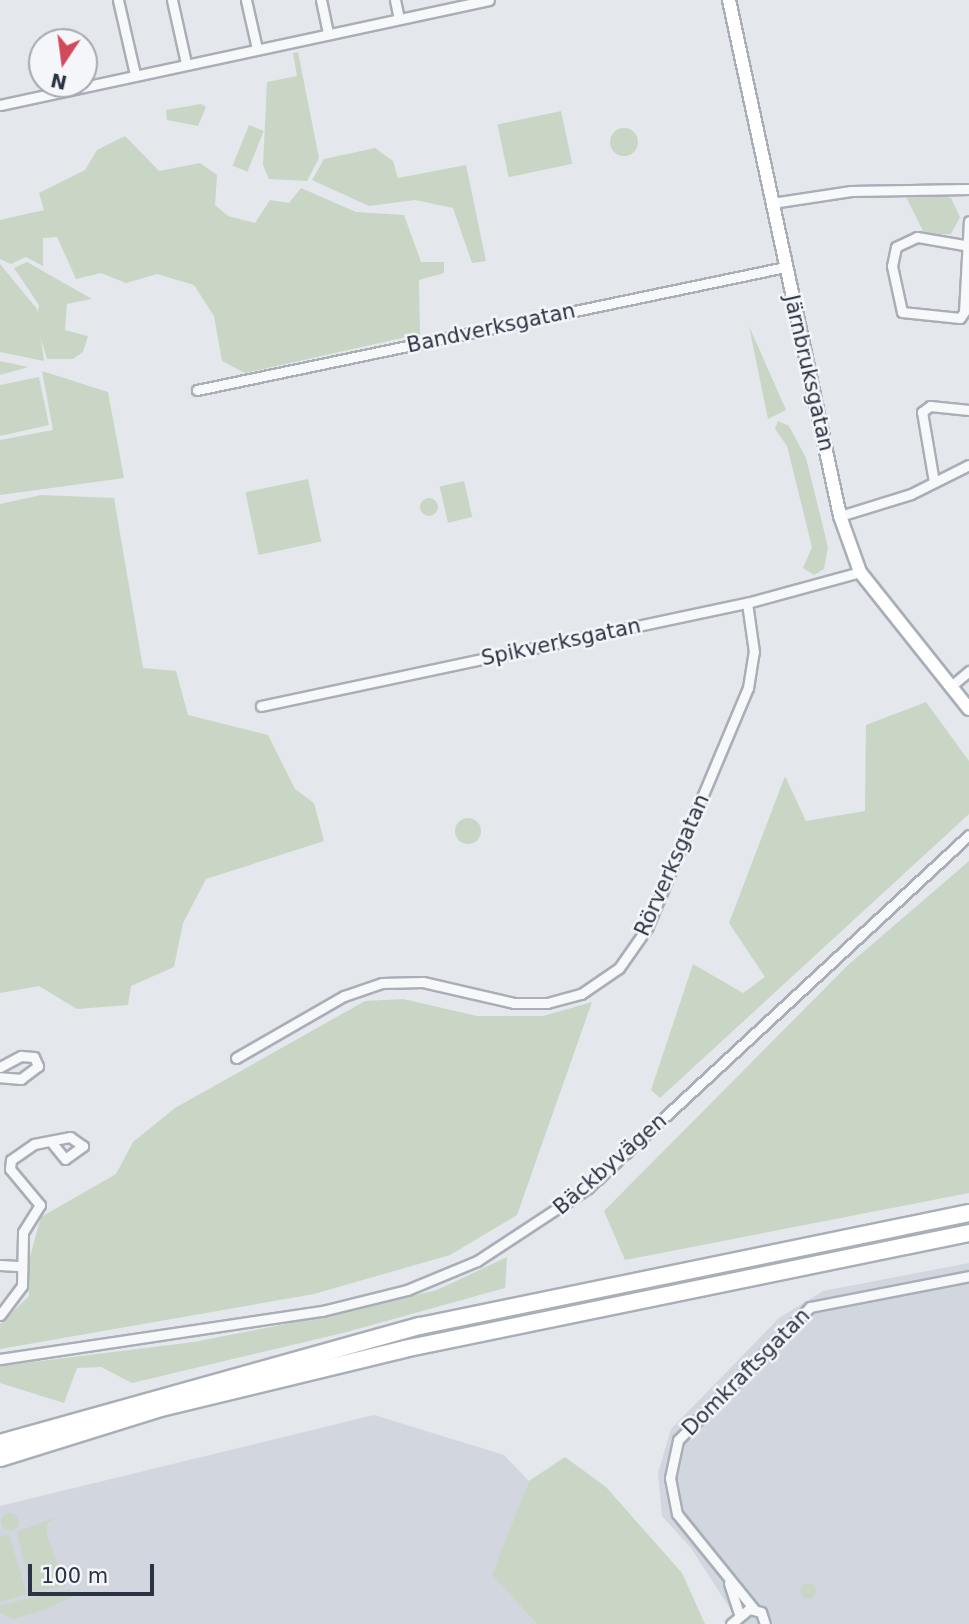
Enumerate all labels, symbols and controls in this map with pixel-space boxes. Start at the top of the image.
north arrow [28,28,98,98]
text: N [49,69,69,94]
street label: Järnbruksgatan [779,292,839,454]
street label: Bandverksgatan [404,298,578,358]
street label: Spikverksgatan [479,613,643,671]
street label: Rörverksgatan [629,790,715,940]
street label: Bäckbyvägen [548,1108,672,1220]
street label: Domkraftsgatan [677,1303,815,1441]
scale bar [32,1550,158,1594]
text: 100 m [41,1564,108,1588]

